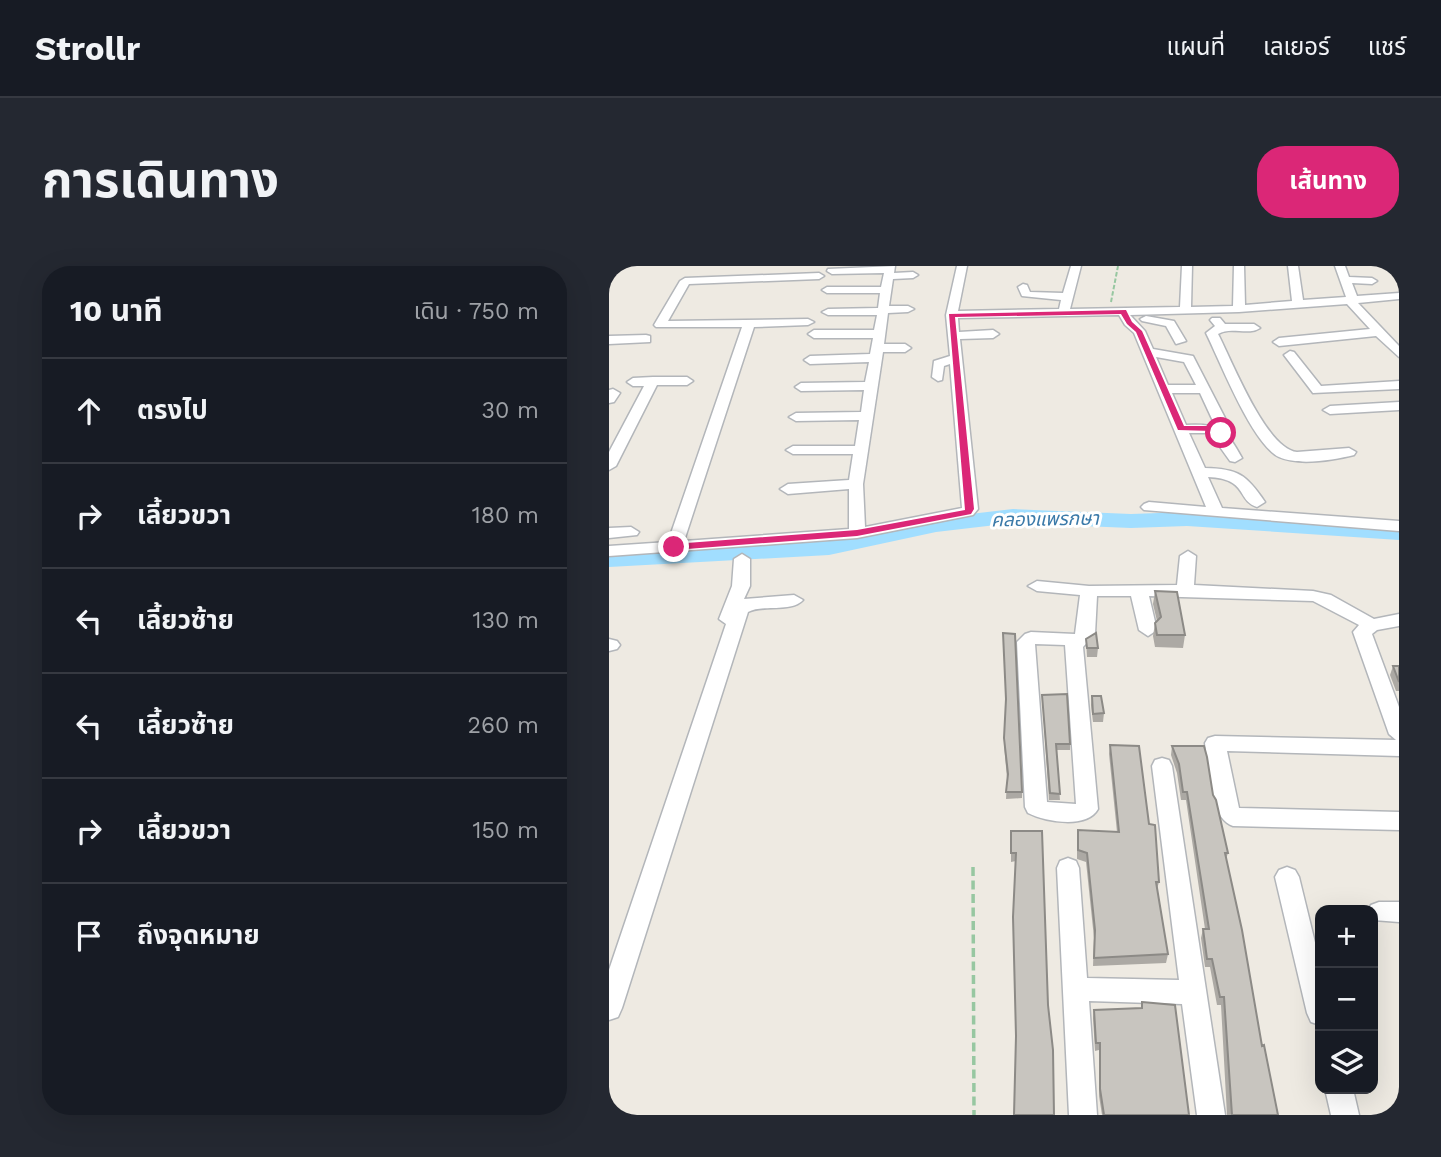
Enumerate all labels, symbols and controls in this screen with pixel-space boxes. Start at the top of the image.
text: Strollr [35,29,140,68]
text: แผนที่ [1167,33,1225,61]
text: เลเยอร์ [1263,33,1330,61]
text: แชร์ [1368,33,1406,61]
button: เส้นทาง [1257,146,1399,218]
text: การเดินทาง [42,151,279,209]
text: 10 นาที [70,293,163,328]
text: เดิน · 750 m [414,298,539,325]
icon: ahead [70,392,108,430]
text: ตรงไป [137,395,208,425]
text: 30 m [482,397,539,424]
route start [1205,417,1236,448]
icon: right [70,497,108,535]
text: เลี้ยวขวา [137,500,231,530]
text: 180 m [472,502,539,529]
water label: คลองแพรกษา [991,507,1100,531]
route end [658,531,689,562]
icon: left [70,602,108,640]
text: เลี้ยวซ้าย [137,605,234,635]
text: 130 m [473,607,539,634]
icon: left [70,707,108,745]
text: เลี้ยวซ้าย [137,710,234,740]
text: 260 m [468,712,539,739]
icon: right [70,812,108,850]
text: เลี้ยวขวา [137,815,231,845]
text: 150 m [473,817,539,844]
map controls [1315,905,1378,1094]
button: + [1315,905,1378,968]
icon: arrive [70,917,108,955]
text: ถึงจุดหมาย [137,920,260,950]
button: − [1315,968,1378,1031]
button: layers [1315,1031,1378,1094]

